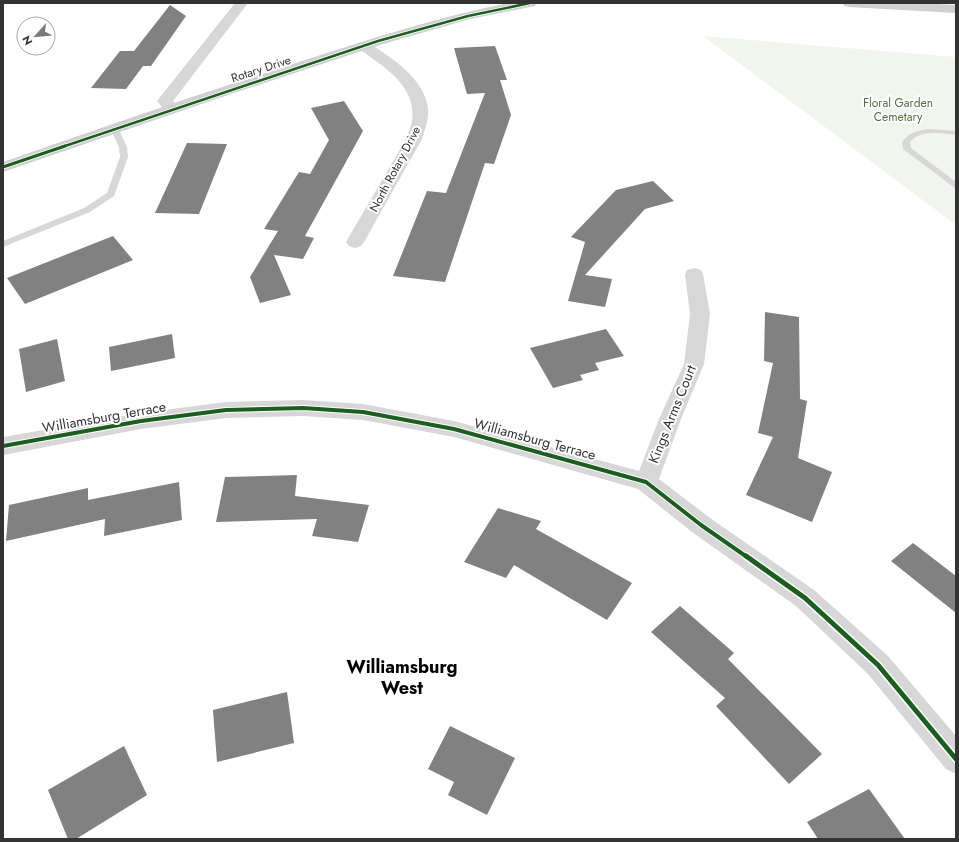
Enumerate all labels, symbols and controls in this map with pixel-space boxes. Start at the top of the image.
north arrow [16,16,56,56]
text: N [18,33,36,48]
street label: Rotary Drive [229,51,293,87]
park label: Floral Garden Cemetary [863,94,933,126]
street label: North Rotary Drive [365,123,425,215]
street label: Kings Arms Court [643,361,701,466]
street label: Williamsburg Terrace [40,396,168,438]
street label: Williamsburg Terrace [472,413,598,465]
district label: Williamsburg West [346,654,458,701]

